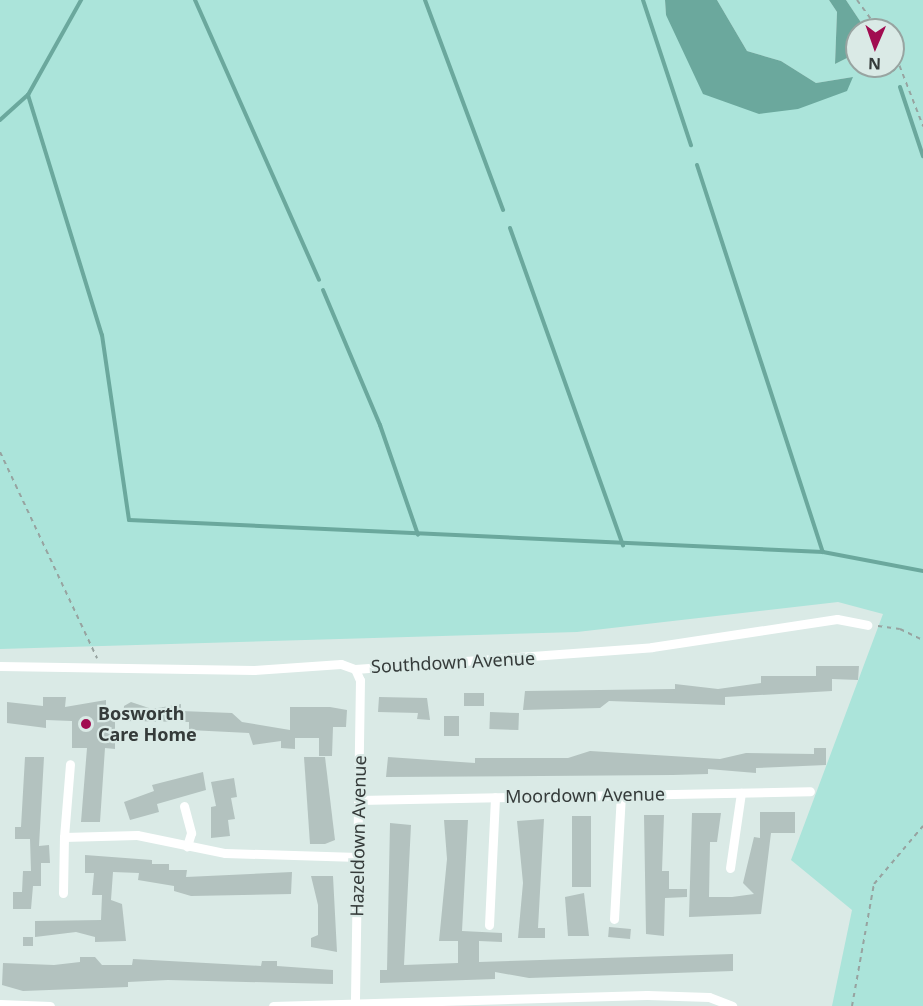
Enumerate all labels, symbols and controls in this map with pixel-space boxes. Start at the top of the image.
north arrow [845,18,905,78]
text: N [868,53,881,75]
street label: Southdown Avenue [370,647,536,677]
place label: Bosworth Care Home [98,703,197,746]
marker: Bosworth Care Home [79,717,93,731]
street label: Hazeldown Avenue [346,755,370,917]
street label: Moordown Avenue [505,783,665,807]

